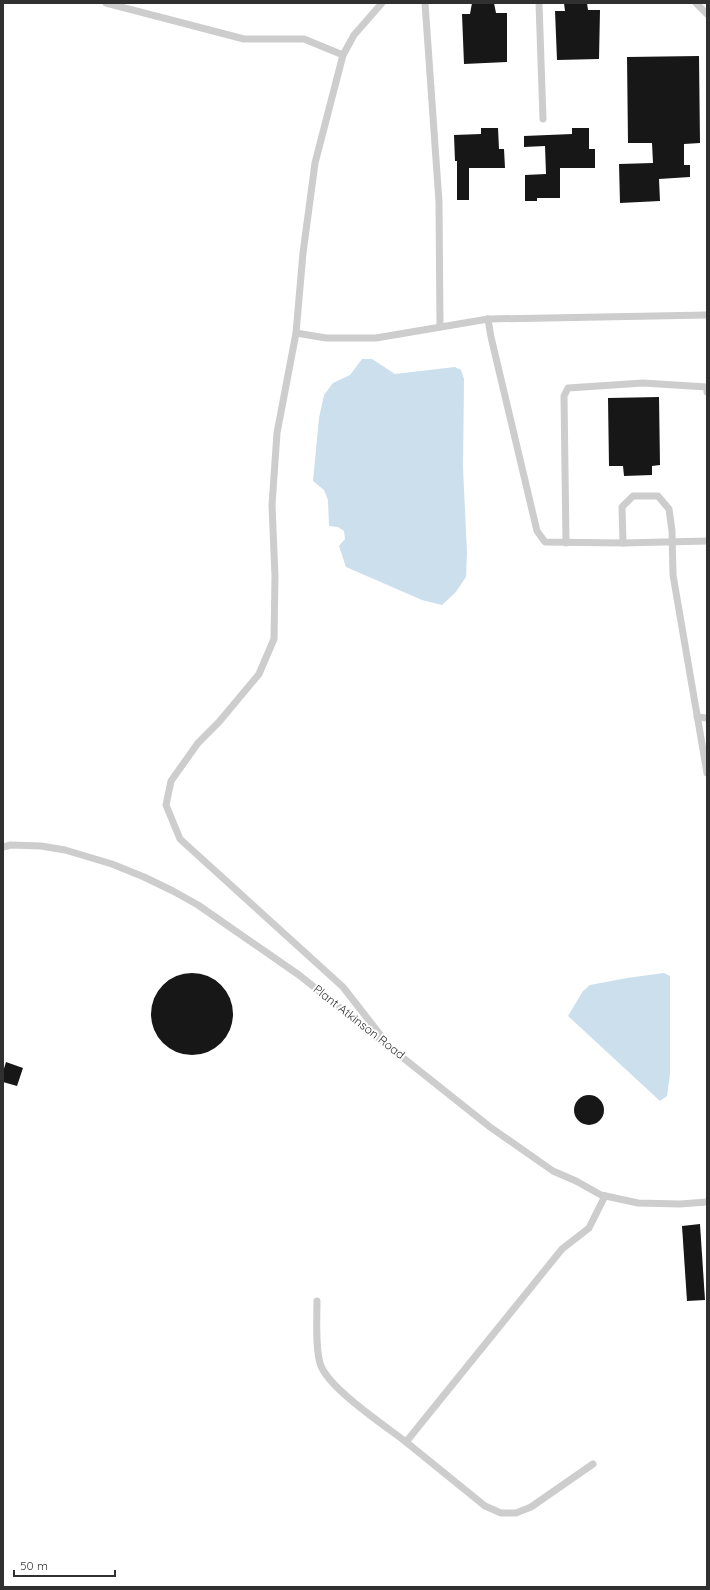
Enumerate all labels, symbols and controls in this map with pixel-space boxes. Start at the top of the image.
street label: Plant Atkinson Road [311,981,408,1062]
scale bar [14,1552,115,1578]
text: 50 m [20,1558,48,1573]

